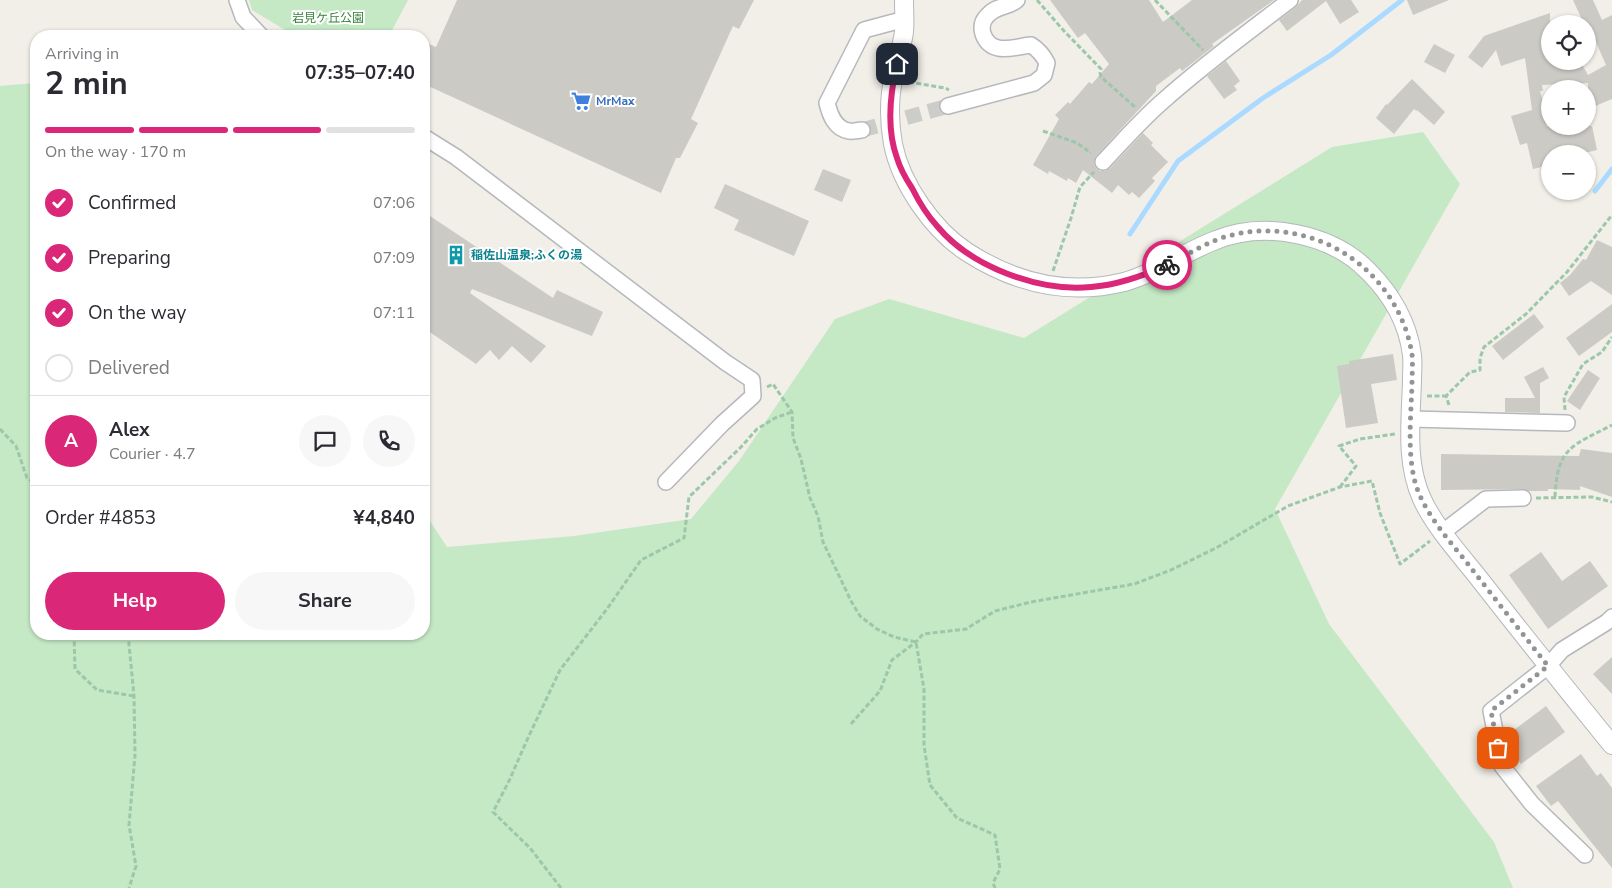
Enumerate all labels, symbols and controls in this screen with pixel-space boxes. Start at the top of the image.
park label: 岩見ケ丘公園 [292,10,364,26]
map controls [1541,15,1596,200]
button: locate [1541,15,1596,70]
text: Arriving in [45,43,119,65]
pin [876,43,918,85]
icon: home [883,50,911,78]
text: 07:35–07:40 [305,60,415,86]
text: 2 min [45,62,128,105]
button: + [1541,80,1596,135]
supermarket icon: MrMax [570,90,592,112]
place label: MrMax [596,93,635,109]
text: On the way · 170 m [45,141,186,163]
button: − [1541,145,1596,200]
icon: check [45,189,73,217]
text: Confirmed [88,190,176,216]
text: 07:06 [373,192,415,214]
courier [1142,240,1192,290]
icon: check [45,244,73,272]
building icon: 稲佐山温泉;ふくの湯 [445,244,467,266]
text: Preparing [88,245,171,271]
text: 07:09 [373,247,415,269]
place label: 稲佐山温泉;ふくの湯 [471,247,582,263]
icon: bike [1153,251,1181,279]
icon: check [45,299,73,327]
text: On the way [88,300,186,326]
text: 07:11 [373,302,415,324]
text: Delivered [88,355,170,381]
button: chat [299,415,351,467]
button: phone [363,415,415,467]
text: Alex [109,417,150,443]
text: A [64,428,78,454]
text: Courier · 4.7 [109,443,195,465]
text: Order #4853 [45,505,156,531]
text: ¥4,840 [353,505,415,531]
button: Help [45,572,225,630]
button: Share [235,572,415,630]
pin [1477,727,1519,769]
icon: bag [1484,734,1512,762]

